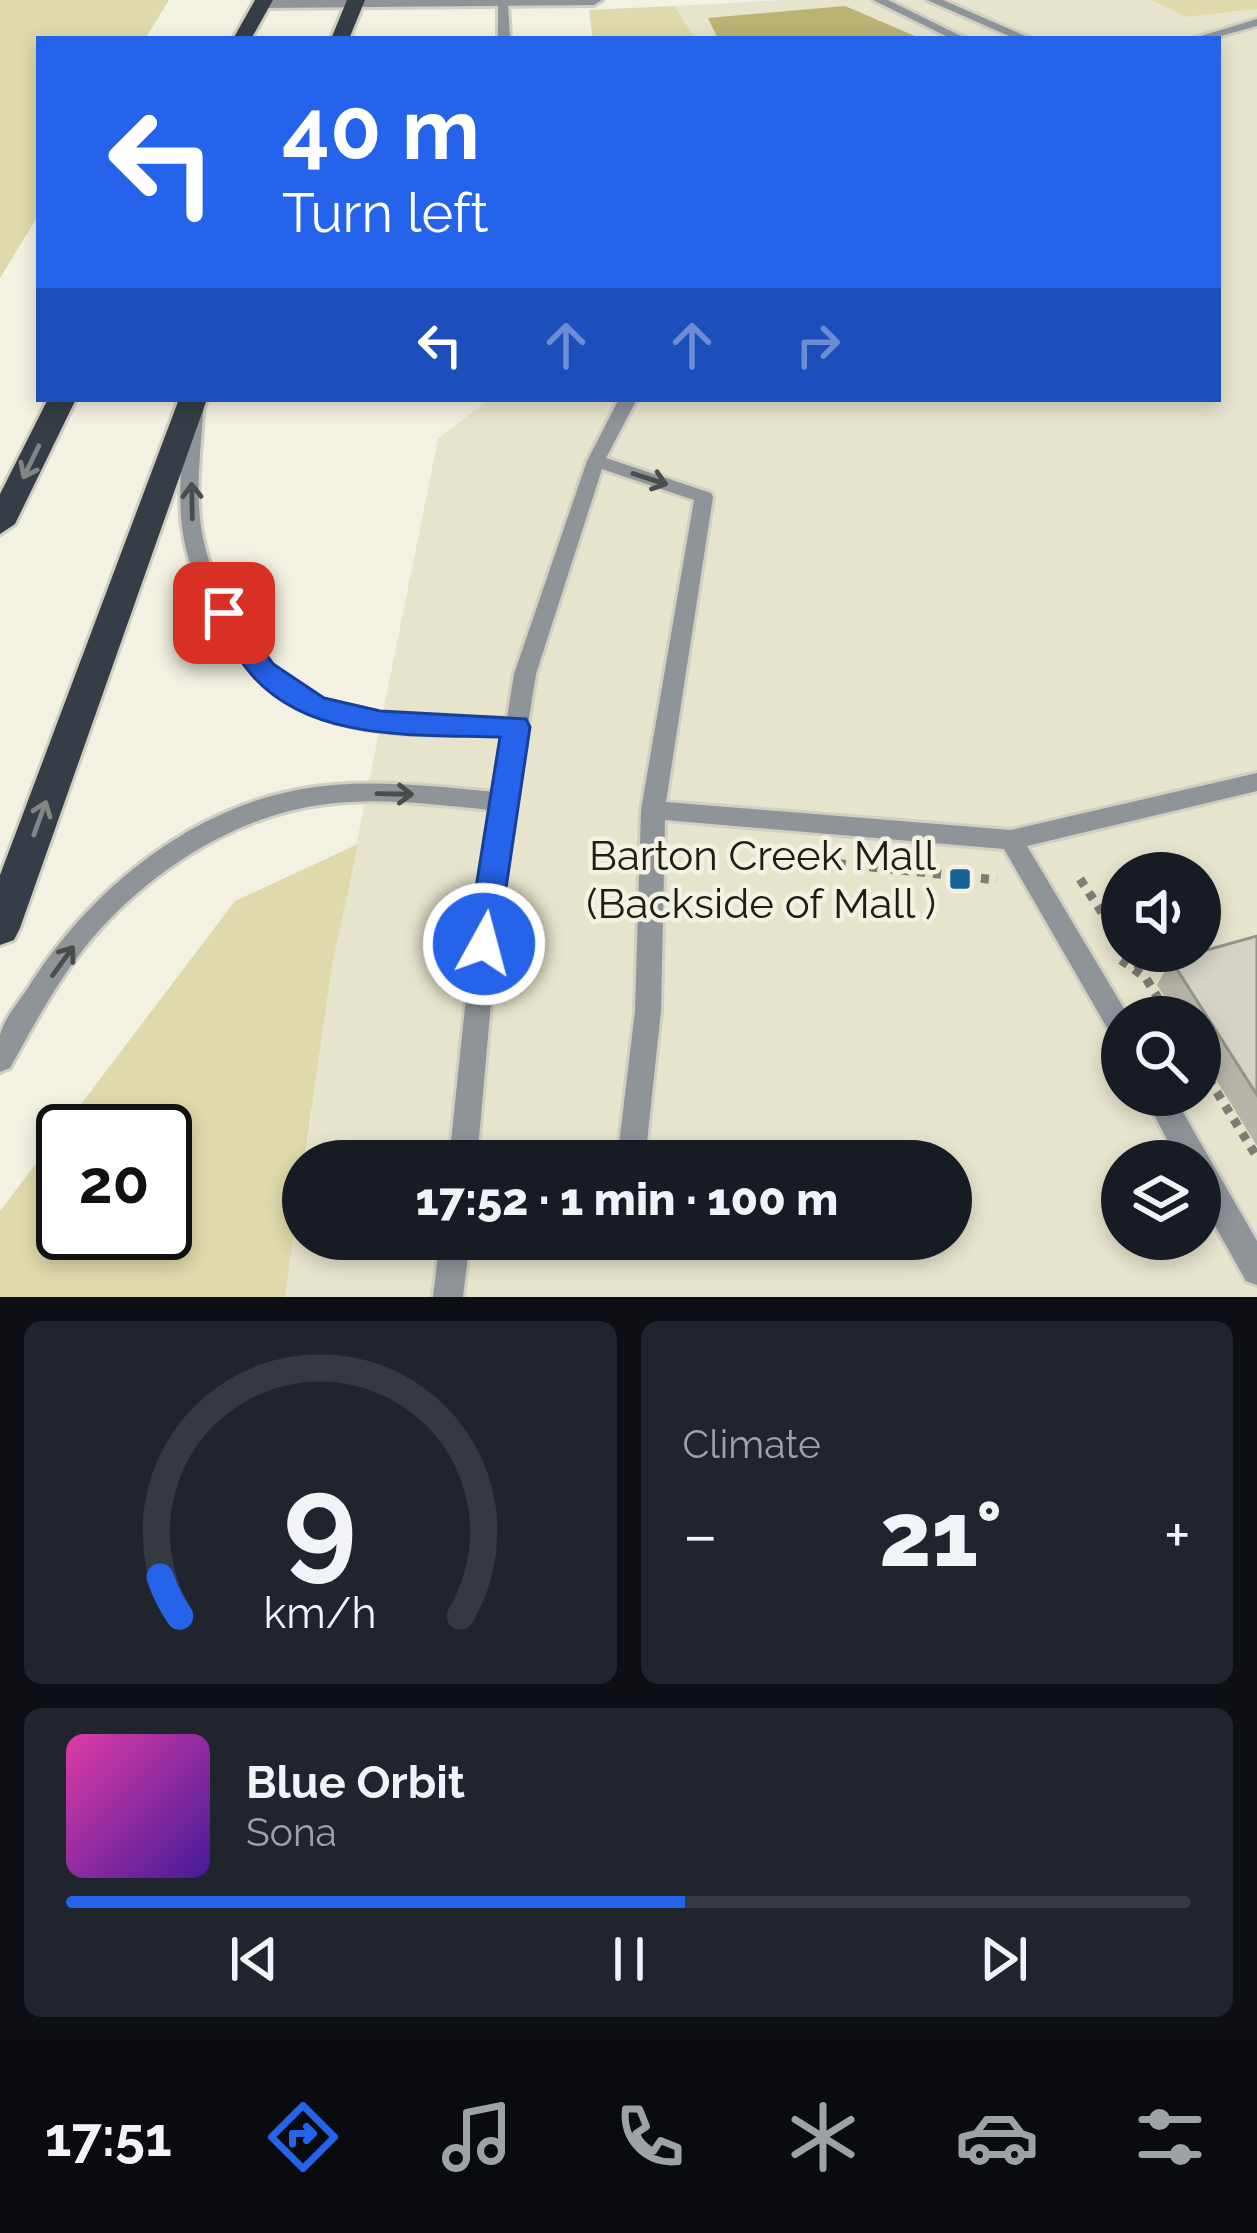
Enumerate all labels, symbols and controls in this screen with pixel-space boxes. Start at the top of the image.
text: 40 m [282,80,480,179]
icon: left [84,84,240,240]
text: Turn left [282,181,489,245]
icon: left [407,312,473,378]
icon: ahead [533,312,599,378]
icon: ahead [659,312,725,378]
icon: right [785,312,851,378]
one-way arrow [19,443,41,479]
one-way arrow [630,470,668,492]
one-way arrow [180,482,203,521]
pin [173,562,275,664]
icon: arrive [191,580,257,646]
one-way arrow [375,783,414,806]
one-way arrow [31,800,52,837]
place label: Barton Creek Mall (Backside of Mall ) [586,831,937,928]
map controls [1101,852,1221,1260]
button: sound [1101,852,1221,972]
marker: Barton Creek Mall (Backside of Mall ) [947,866,973,892]
position arrow [421,881,547,1007]
one-way arrow [50,945,76,978]
button: search [1101,996,1221,1116]
speed limit sign: 20 [36,1104,192,1260]
button: layers [1101,1140,1221,1260]
text: 17:52 · 1 min · 100 m [416,1173,838,1226]
text: Climate [683,1421,821,1467]
text: 9 [283,1448,357,1594]
text: 21° [879,1481,1002,1587]
text: − [683,1496,718,1573]
text: + [1164,1496,1191,1573]
text: km/h [264,1587,377,1637]
text: Blue Orbit [246,1756,465,1809]
text: Sona [246,1809,337,1855]
icon: previous [221,1926,287,1992]
icon: pause [596,1926,662,1992]
icon: next [971,1926,1037,1992]
icon: directions [261,2095,345,2179]
icon: music [435,2095,519,2179]
icon: phone [608,2095,692,2179]
icon: climate [781,2095,865,2179]
icon: car [955,2095,1039,2179]
icon: filters [1128,2095,1212,2179]
text: 17:51 [45,2105,172,2169]

